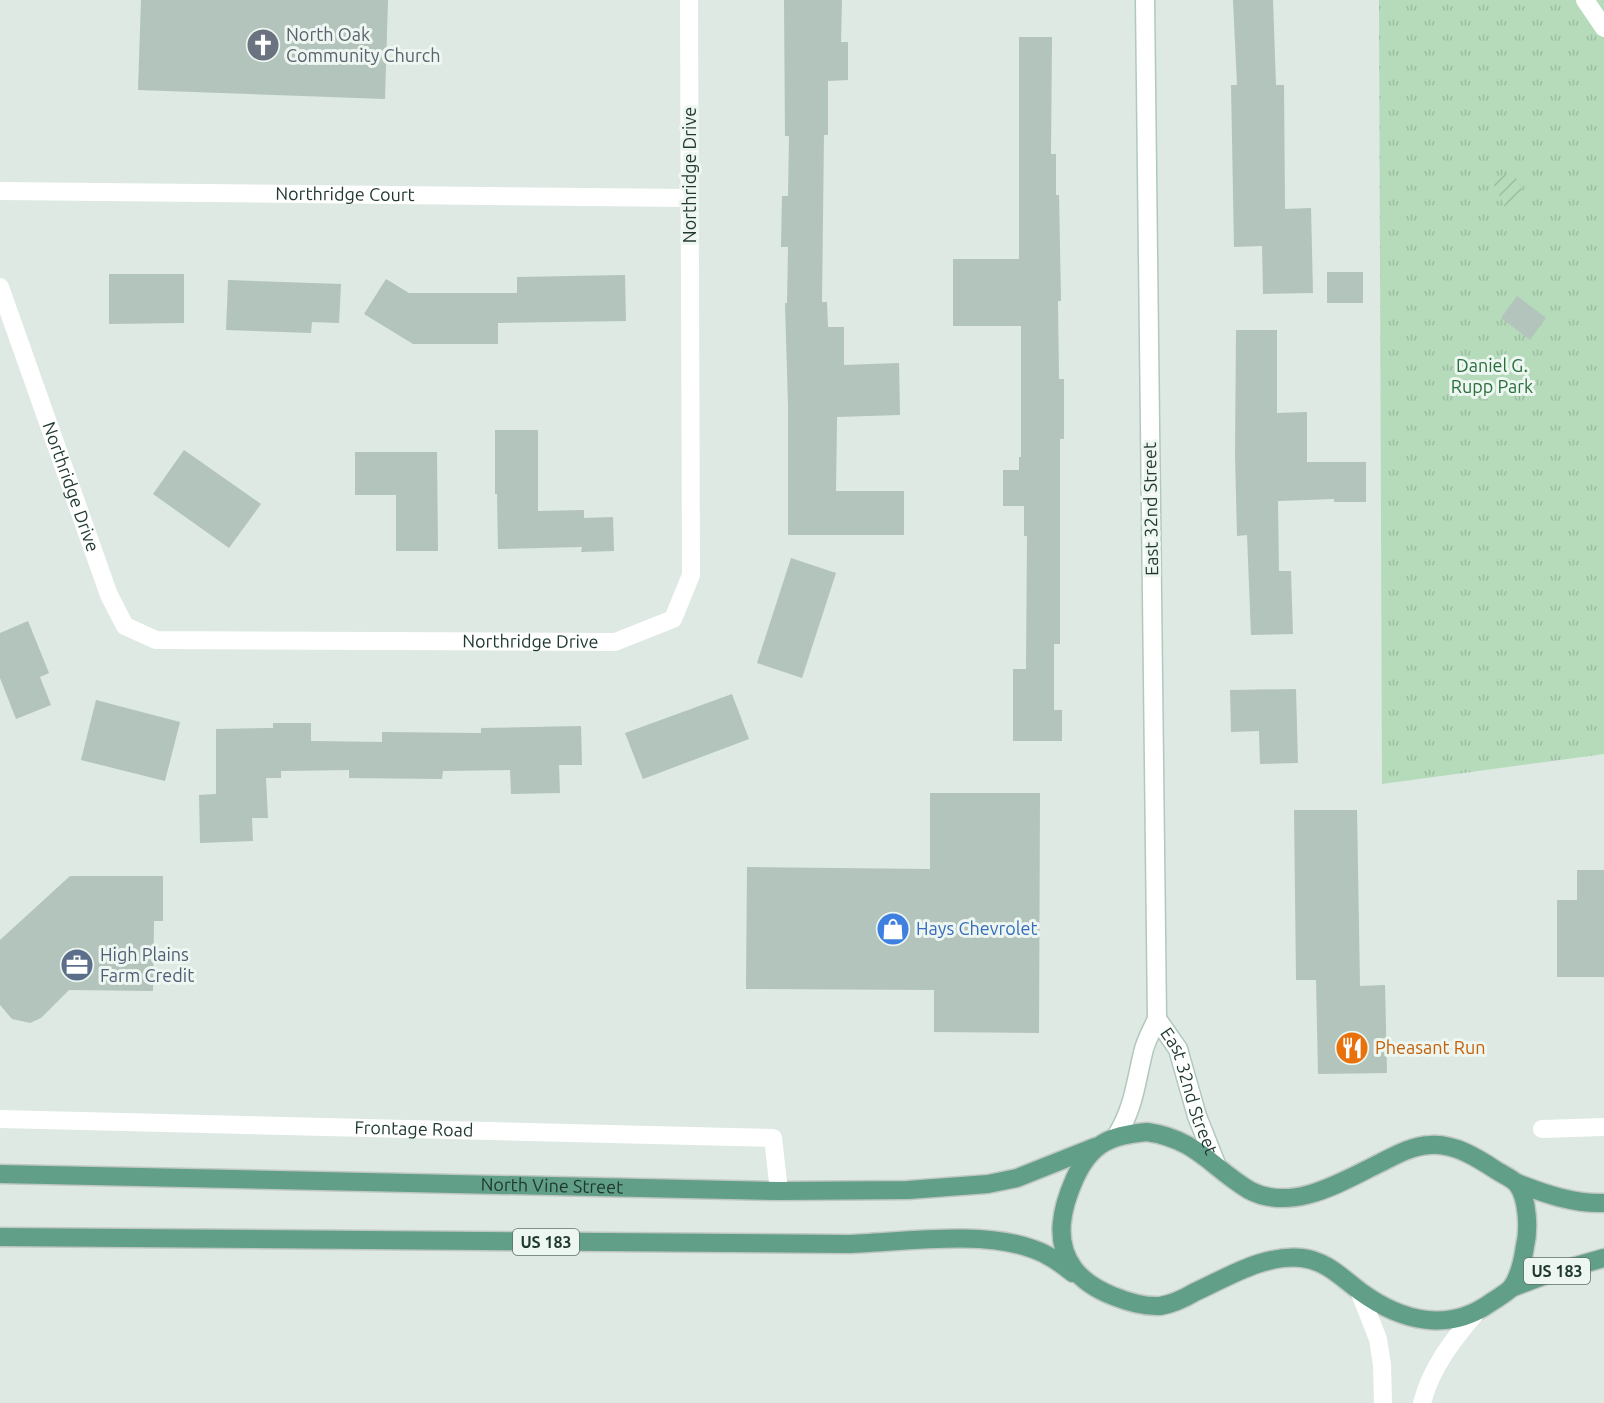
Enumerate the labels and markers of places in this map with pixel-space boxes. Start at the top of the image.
place label: North Oak Community Church [286,24,440,65]
church icon: North Oak Community Church [245,27,281,63]
shop icon: Hays Chevrolet [875,911,911,947]
place label: Hays Chevrolet [916,918,1037,938]
place label: High Plains Farm Credit [100,944,194,985]
office icon: High Plains Farm Credit [59,947,95,983]
restaurant icon: Pheasant Run [1334,1030,1370,1066]
place label: Pheasant Run [1375,1037,1486,1057]

